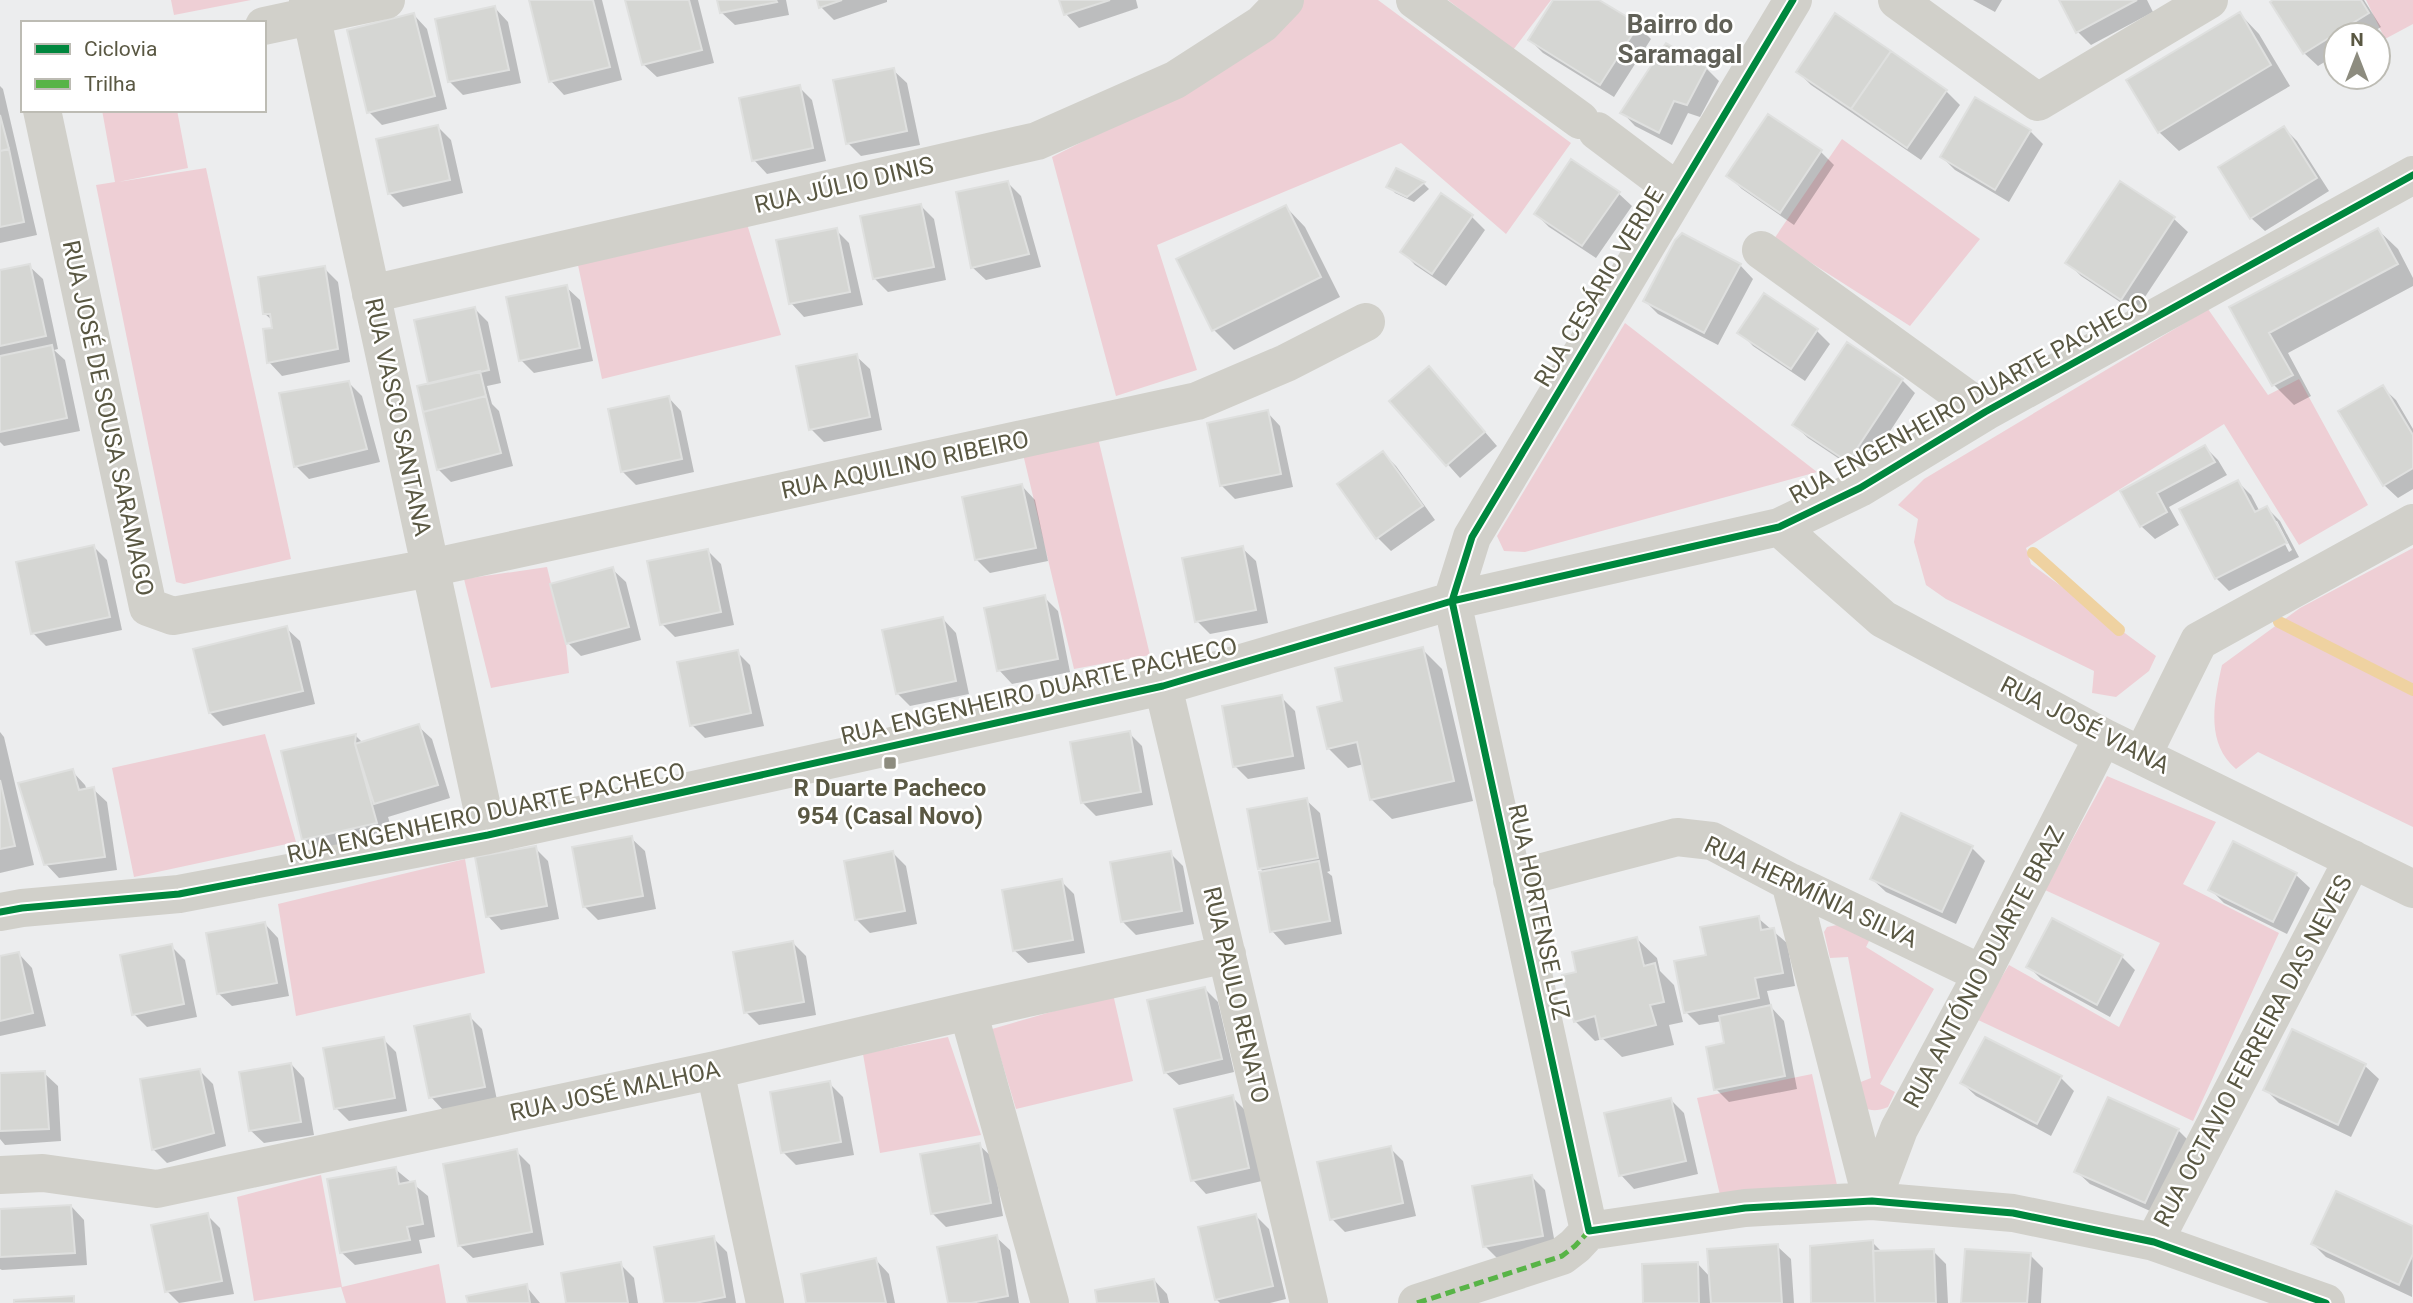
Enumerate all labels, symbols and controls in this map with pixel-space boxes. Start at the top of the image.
district label: Bairro do Saramagal [1617,9,1743,69]
legend [21,21,266,112]
north arrow [2322,21,2392,91]
text: N [2350,28,2364,51]
text: Ciclovia [84,37,157,61]
text: Trilha [84,72,136,96]
street label: RUA JÚLIO DINIS [752,151,936,219]
street label: RUA CESÁRIO VERDE [1528,182,1670,392]
street label: RUA JOSÉ DE SOUSA SARAMAGO [57,238,159,598]
street label: RUA ENGENHEIRO DUARTE PACHECO [1785,288,2153,510]
street label: RUA VASCO SANTANA [359,295,437,539]
street label: RUA AQUILINO RIBEIRO [779,425,1031,505]
street label: RUA ENGENHEIRO DUARTE PACHECO [838,632,1240,750]
street label: RUA JOSÉ VIANA [1996,670,2175,780]
marker: R Duarte Pacheco 954 (Casal Novo) [882,755,898,771]
street label: RUA ENGENHEIRO DUARTE PACHECO [284,757,688,869]
place label: R Duarte Pacheco 954 (Casal Novo) [794,774,986,830]
street label: RUA HORTENSE LUZ [1502,801,1576,1023]
street label: RUA ANTÓNIO DUARTE BRAZ [1898,821,2070,1113]
street label: RUA HERMÍNIA SILVA [1700,830,1922,954]
street label: RUA OCTAVIO FERREIRA DAS NEVES [2148,870,2358,1232]
street label: RUA PAULO RENATO [1197,884,1275,1106]
street label: RUA JOSÉ MALHOA [507,1055,723,1127]

